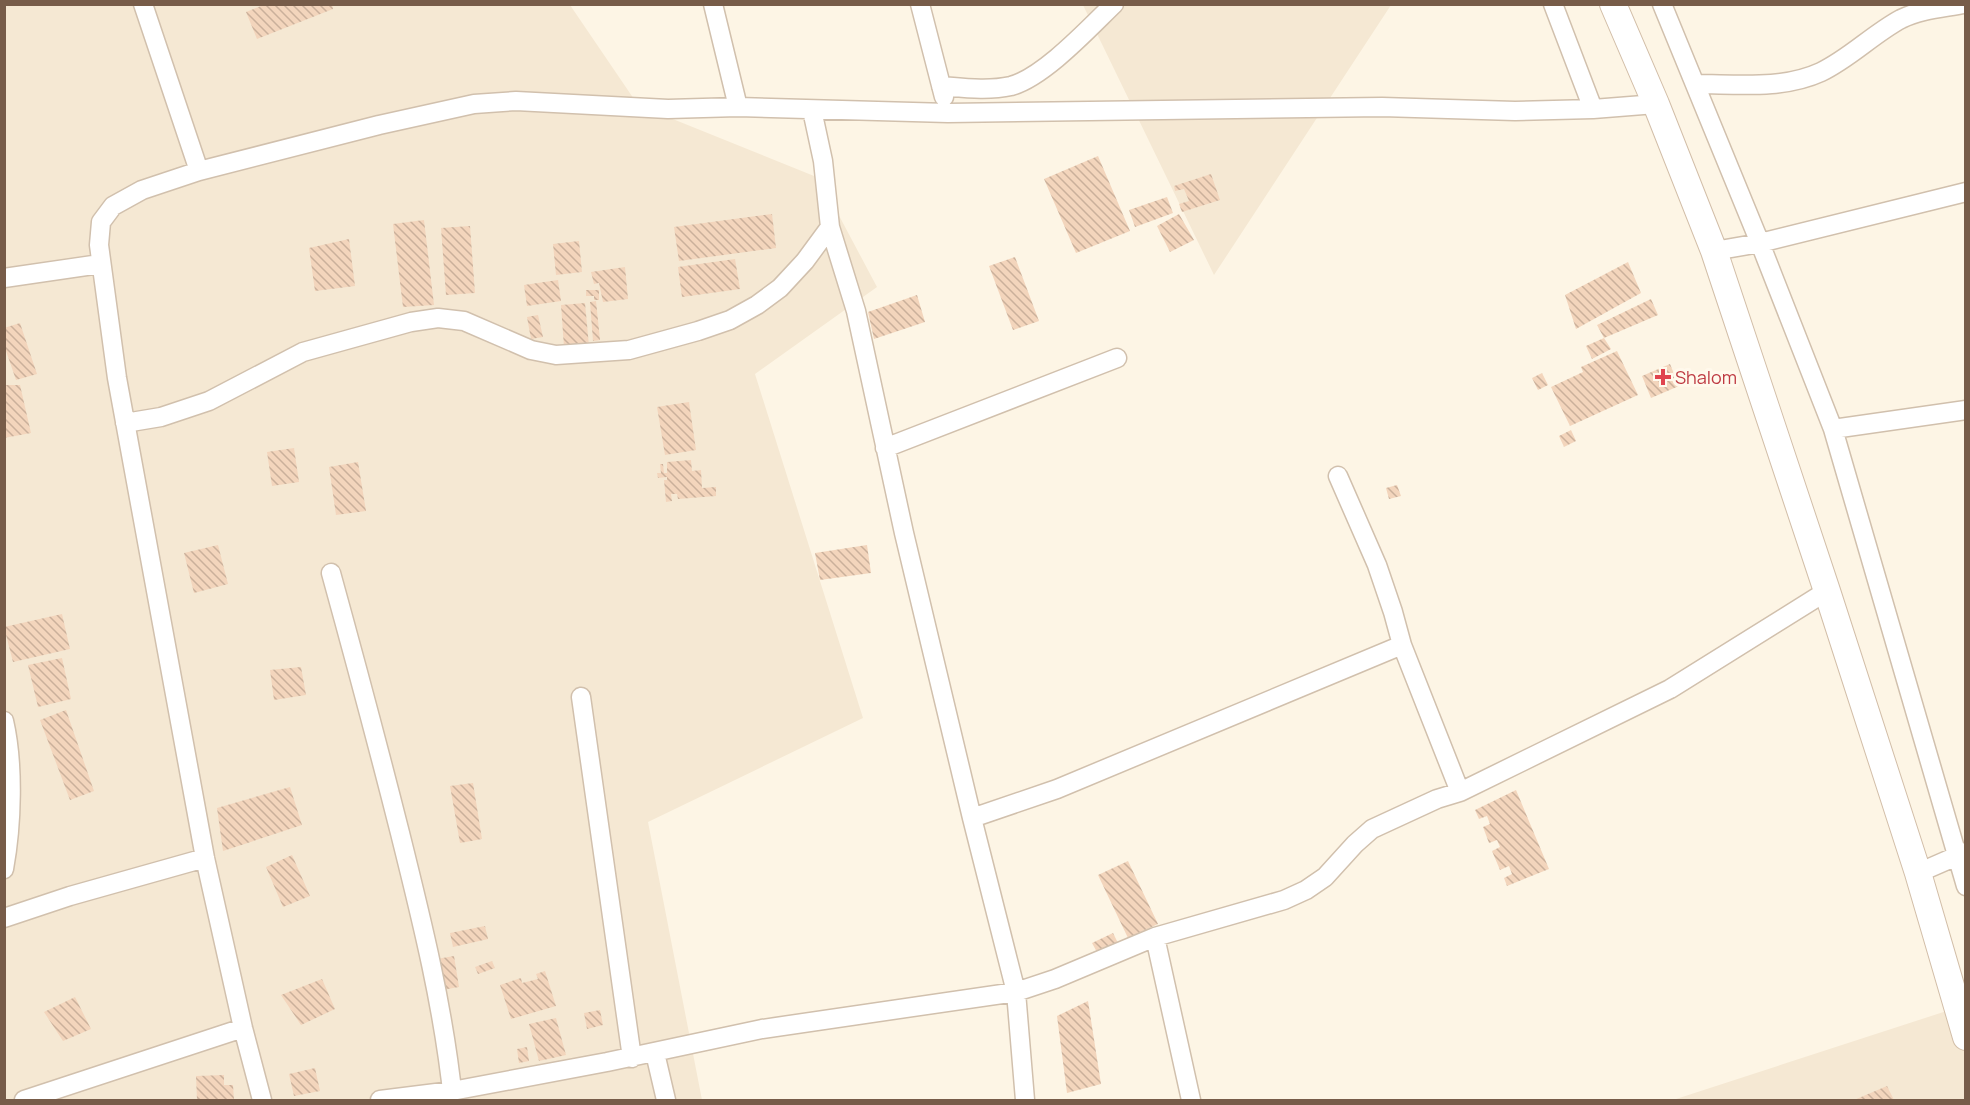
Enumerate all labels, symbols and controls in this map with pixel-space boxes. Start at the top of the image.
place label: Shalom [1675,365,1737,389]
marker: Shalom [1656,370,1670,384]

